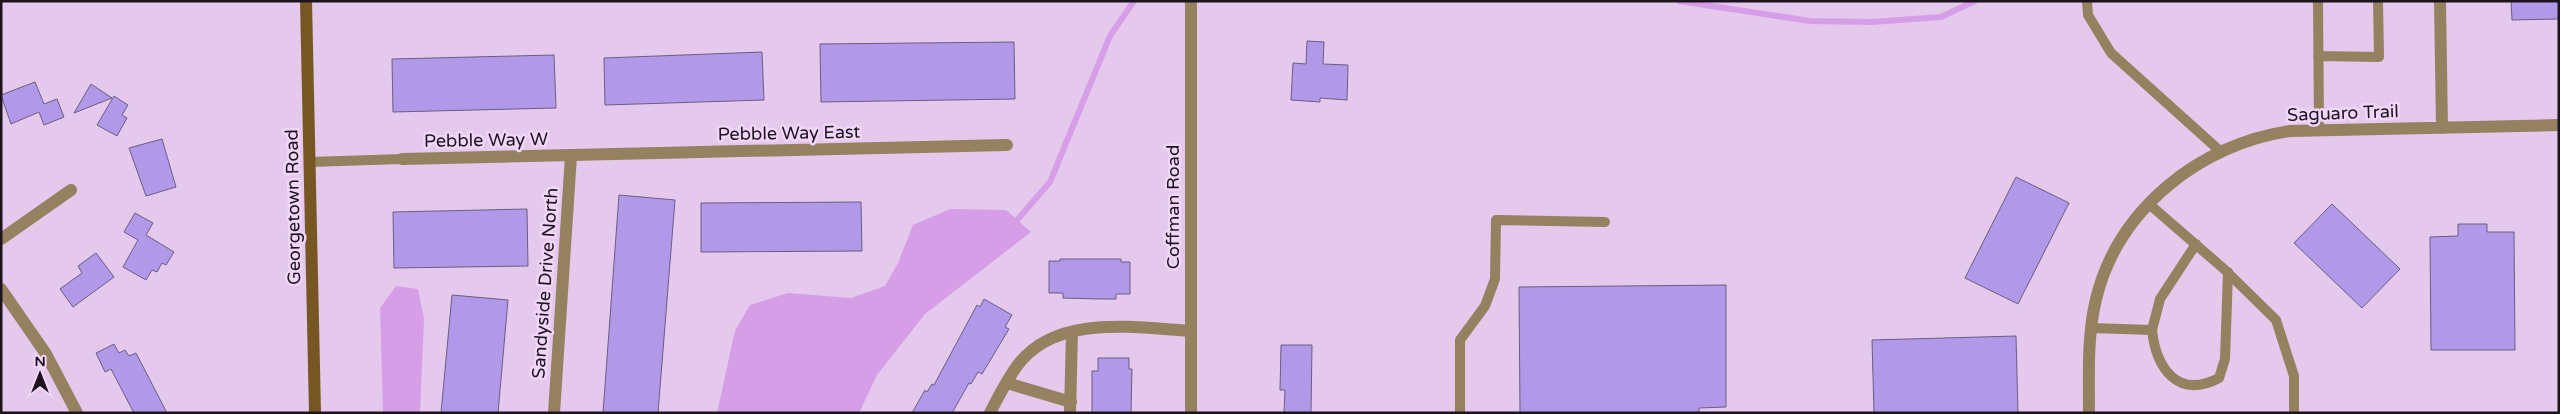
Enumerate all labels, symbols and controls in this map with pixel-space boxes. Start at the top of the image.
street label: Saguaro Trail [2287,100,2399,126]
street label: Pebble Way East [717,121,861,145]
street label: Pebble Way W [424,128,548,152]
street label: Georgetown Road [281,129,305,285]
street label: Coffman Road [1162,145,1184,269]
street label: Sandyside Drive North [527,187,563,379]
north arrow [15,349,65,399]
text: N [34,353,46,370]

